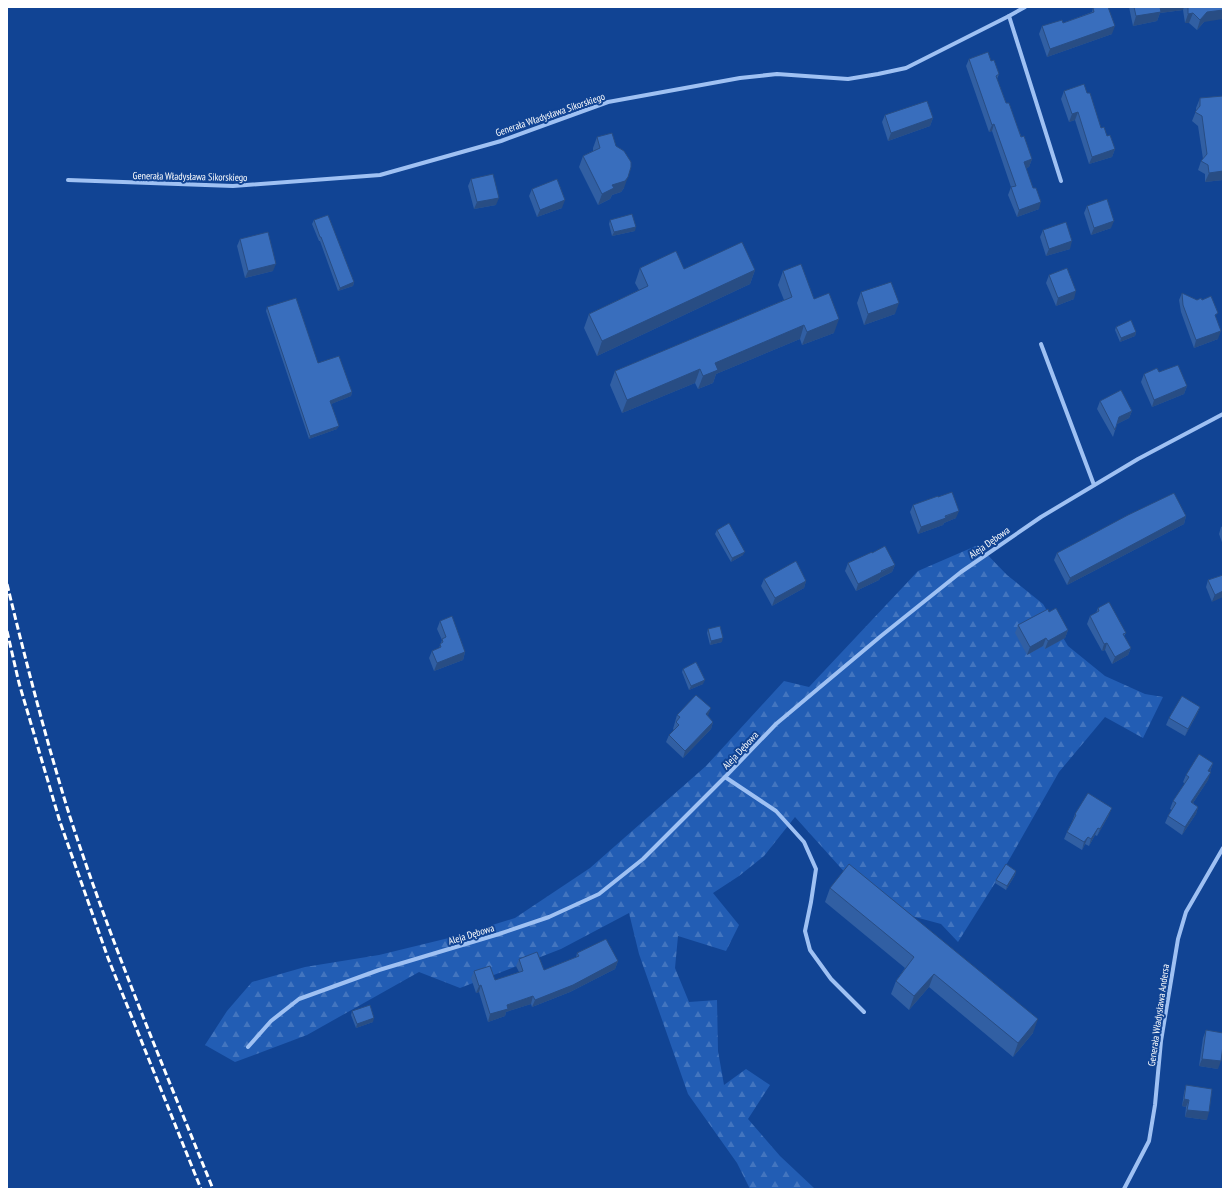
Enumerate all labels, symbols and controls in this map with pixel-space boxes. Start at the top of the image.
street label: Generała Władysława Sikorskiego [494,90,607,139]
street label: Generała Władysława Sikorskiego [132,169,248,184]
street label: Aleja Dębowa [966,524,1012,561]
street label: Aleja Dębowa [719,729,761,772]
street label: Aleja Dębowa [447,921,496,948]
street label: Generała Władysława Andersa [1145,963,1172,1067]

